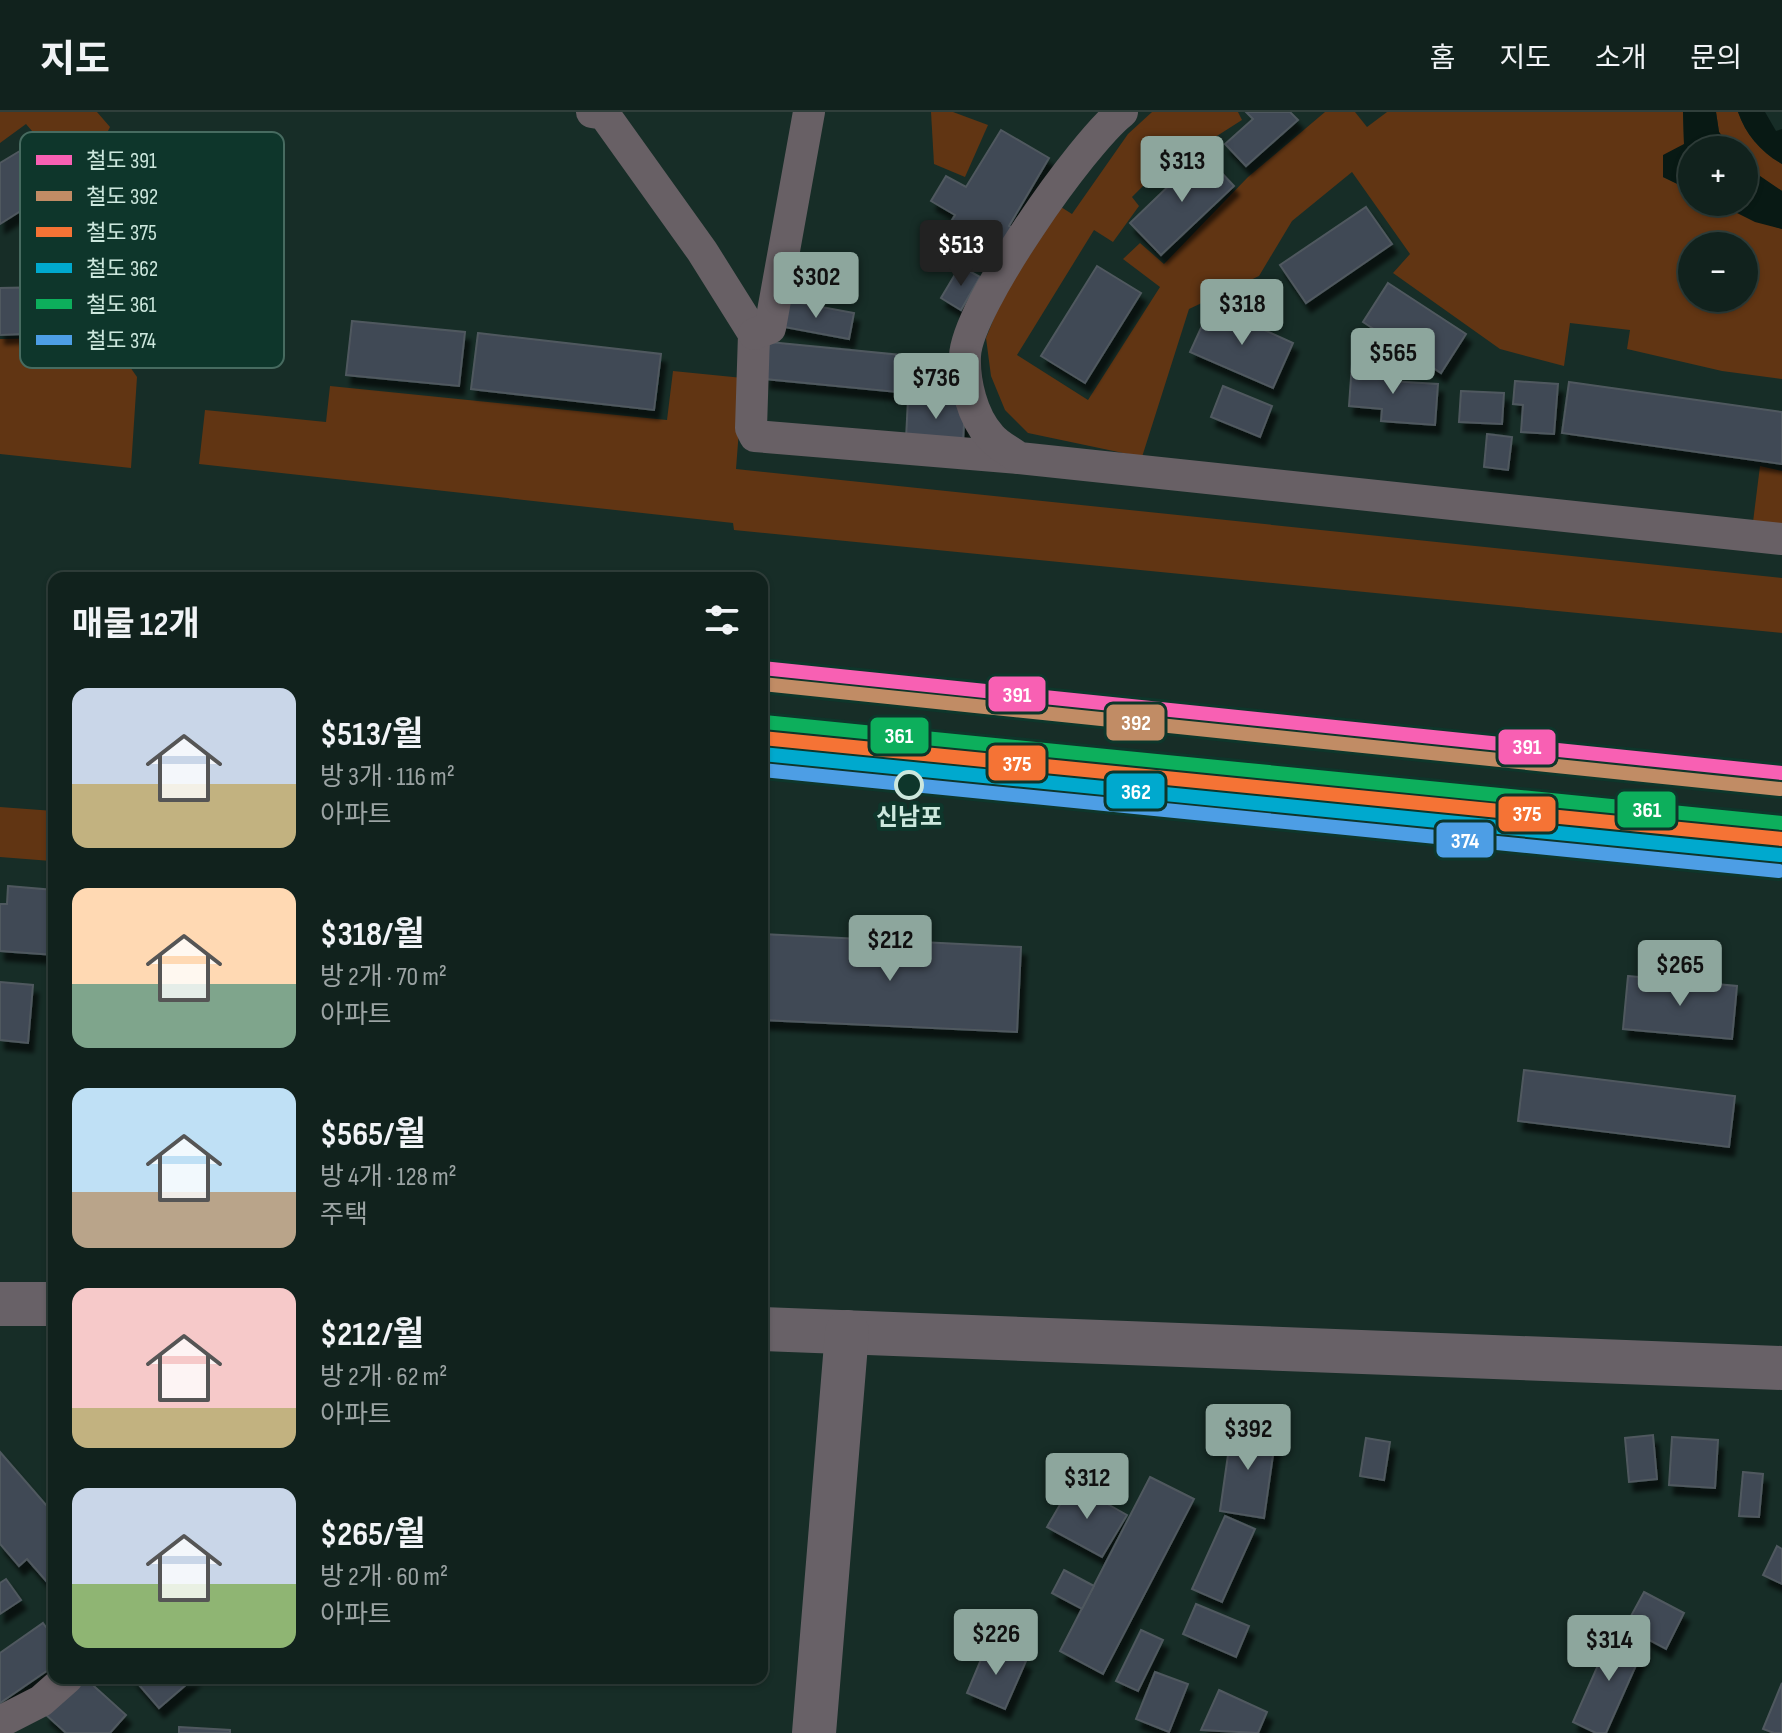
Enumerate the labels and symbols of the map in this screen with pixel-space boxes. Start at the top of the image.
legend [20,132,284,368]
pin: $313 [1135,136,1229,204]
text: 철도 391 [86,148,157,175]
text: 철도 392 [86,184,158,211]
text: 철도 375 [86,220,157,247]
pin: $513 [914,220,1008,288]
pin: $302 [769,252,863,320]
text: 철도 362 [86,256,158,283]
pin: $318 [1195,279,1289,347]
text: 철도 361 [86,292,157,319]
text: 철도 374 [86,328,156,355]
pin: $565 [1346,328,1440,396]
pin: $736 [889,353,983,421]
line badge: 391 [987,675,1047,713]
text: 391 [1003,682,1032,709]
line badge: 392 [1105,703,1166,742]
text: 392 [1121,710,1151,737]
line badge: 361 [869,716,930,755]
text: 361 [885,723,914,750]
line badge: 391 [1497,728,1557,766]
text: 391 [1513,734,1542,761]
line badge: 375 [987,744,1047,782]
text: 375 [1002,751,1032,778]
marker: 신남포 [895,771,923,799]
line badge: 362 [1105,772,1166,810]
text: 362 [1121,779,1151,806]
line badge: 361 [1616,790,1677,829]
line badge: 375 [1497,795,1557,833]
text: 361 [1633,797,1662,824]
text: 375 [1512,801,1542,828]
place label: 신남포 [876,803,942,832]
line badge: 374 [1435,821,1495,859]
text: 374 [1451,828,1479,855]
pin: $212 [843,915,937,983]
pin: $265 [1633,940,1727,1008]
pin: $392 [1201,1404,1295,1472]
pin: $312 [1040,1453,1134,1521]
pin: $226 [949,1609,1043,1677]
pin: $314 [1562,1615,1656,1683]

